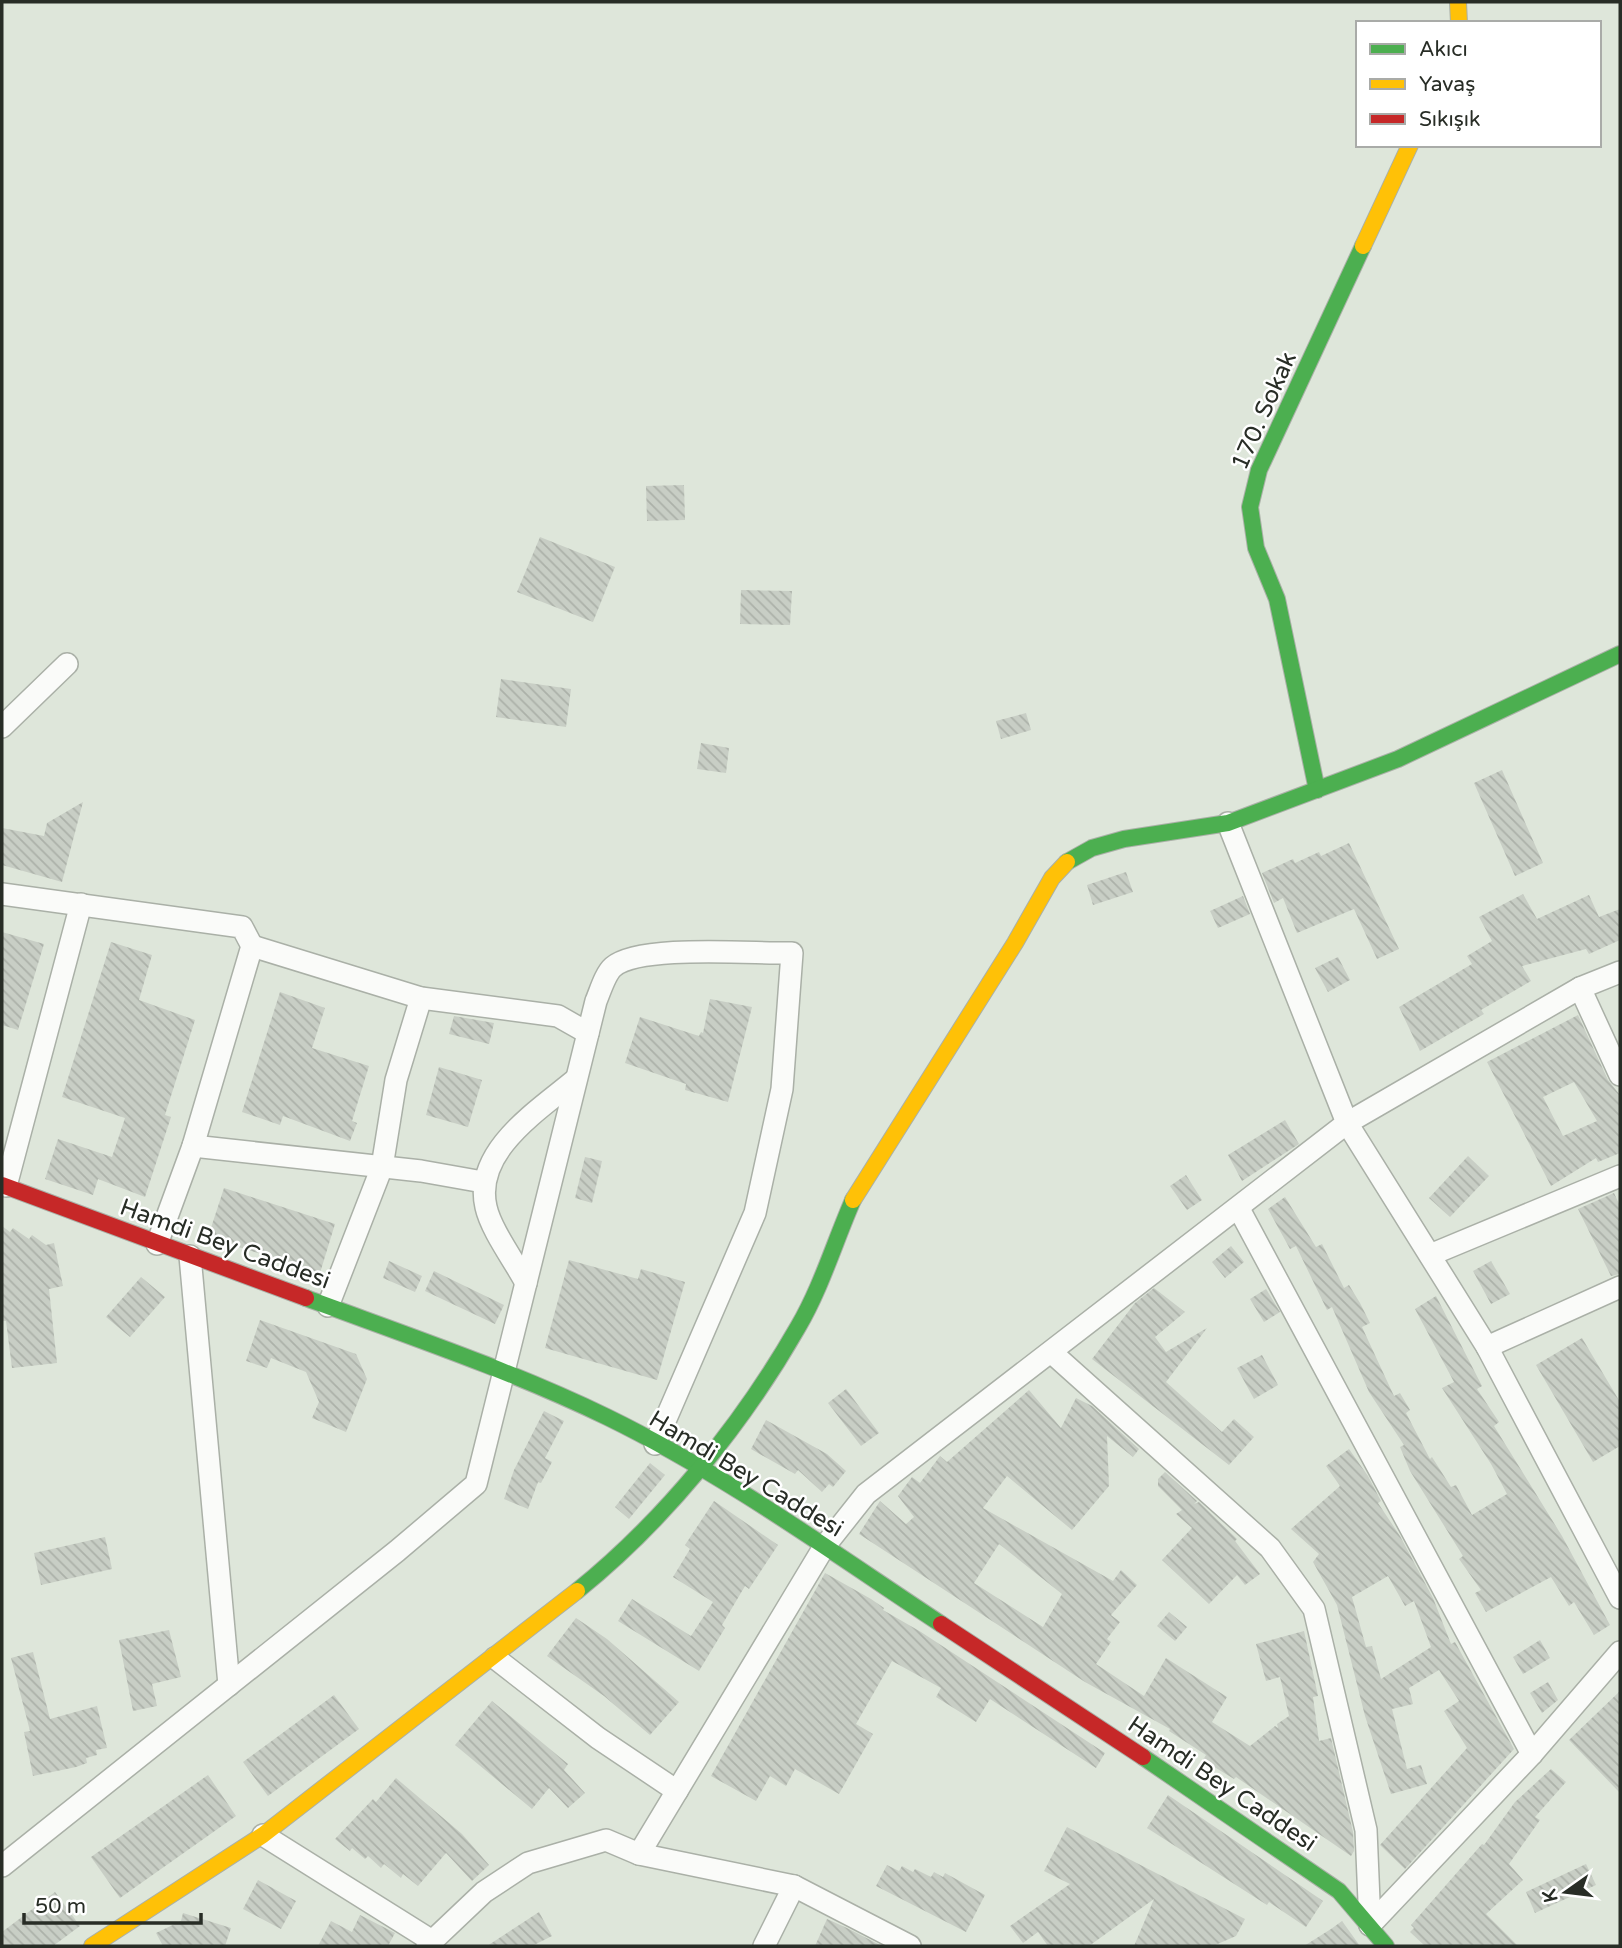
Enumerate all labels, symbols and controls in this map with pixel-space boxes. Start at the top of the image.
legend [1356,21,1601,147]
text: Akıcı [1419,37,1468,62]
text: Yavaş [1419,72,1475,97]
text: Sıkışık [1419,107,1480,132]
street label: 170. Sokak [1225,347,1303,475]
street label: Hamdi Bey Caddesi [116,1192,334,1296]
street label: Hamdi Bey Caddesi [644,1404,848,1544]
street label: Hamdi Bey Caddesi [1122,1710,1322,1858]
north arrow [1531,1857,1601,1927]
scale bar [24,1882,201,1926]
text: K [1538,1887,1563,1905]
text: 50 m [35,1894,86,1919]

